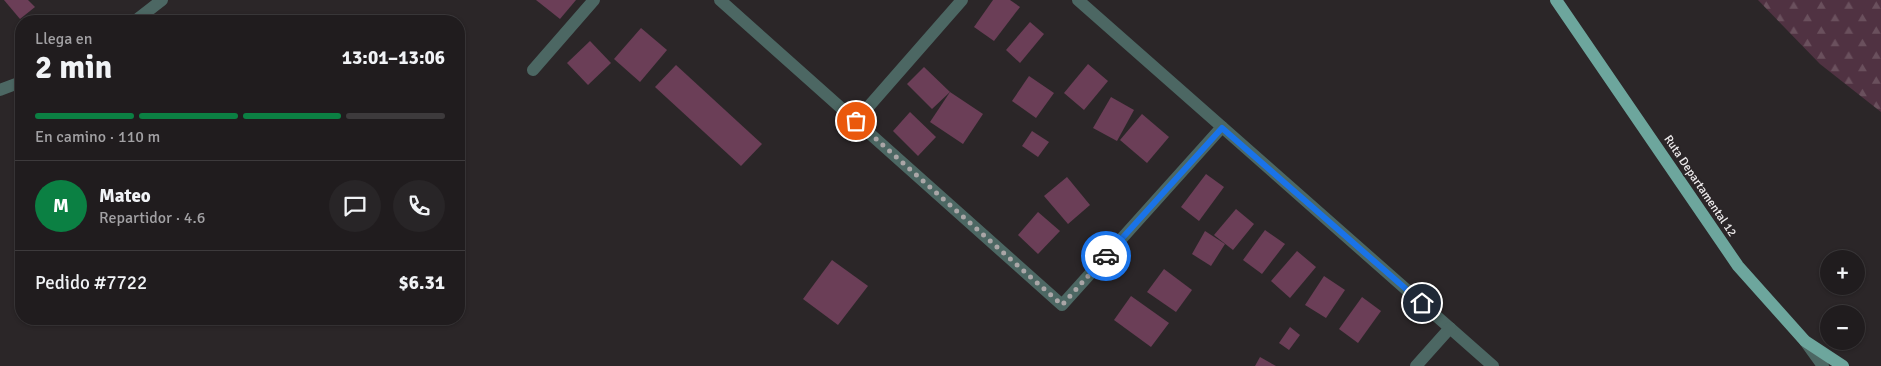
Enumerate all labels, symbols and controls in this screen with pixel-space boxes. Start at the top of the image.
text: Llega en [35,29,93,49]
text: 13:01–13:06 [342,46,445,70]
text: 2 min [35,48,112,87]
pin [835,100,877,142]
icon: bag [842,107,870,135]
text: En camino · 110 m [35,127,160,147]
street label: Ruta Departamental 12 [1660,132,1740,240]
button: chat [329,180,381,232]
button: phone [393,180,445,232]
text: Mateo [99,184,151,208]
text: M [53,194,69,218]
text: Repartidor · 4.6 [99,208,205,228]
courier [1081,231,1131,281]
icon: car [1092,242,1120,270]
map controls [1820,250,1865,350]
button: + [1820,250,1865,295]
text: Pedido #7722 [35,271,147,295]
text: $6.31 [399,271,445,295]
pin [1401,282,1443,324]
icon: home [1408,289,1436,317]
button: − [1820,305,1865,350]

